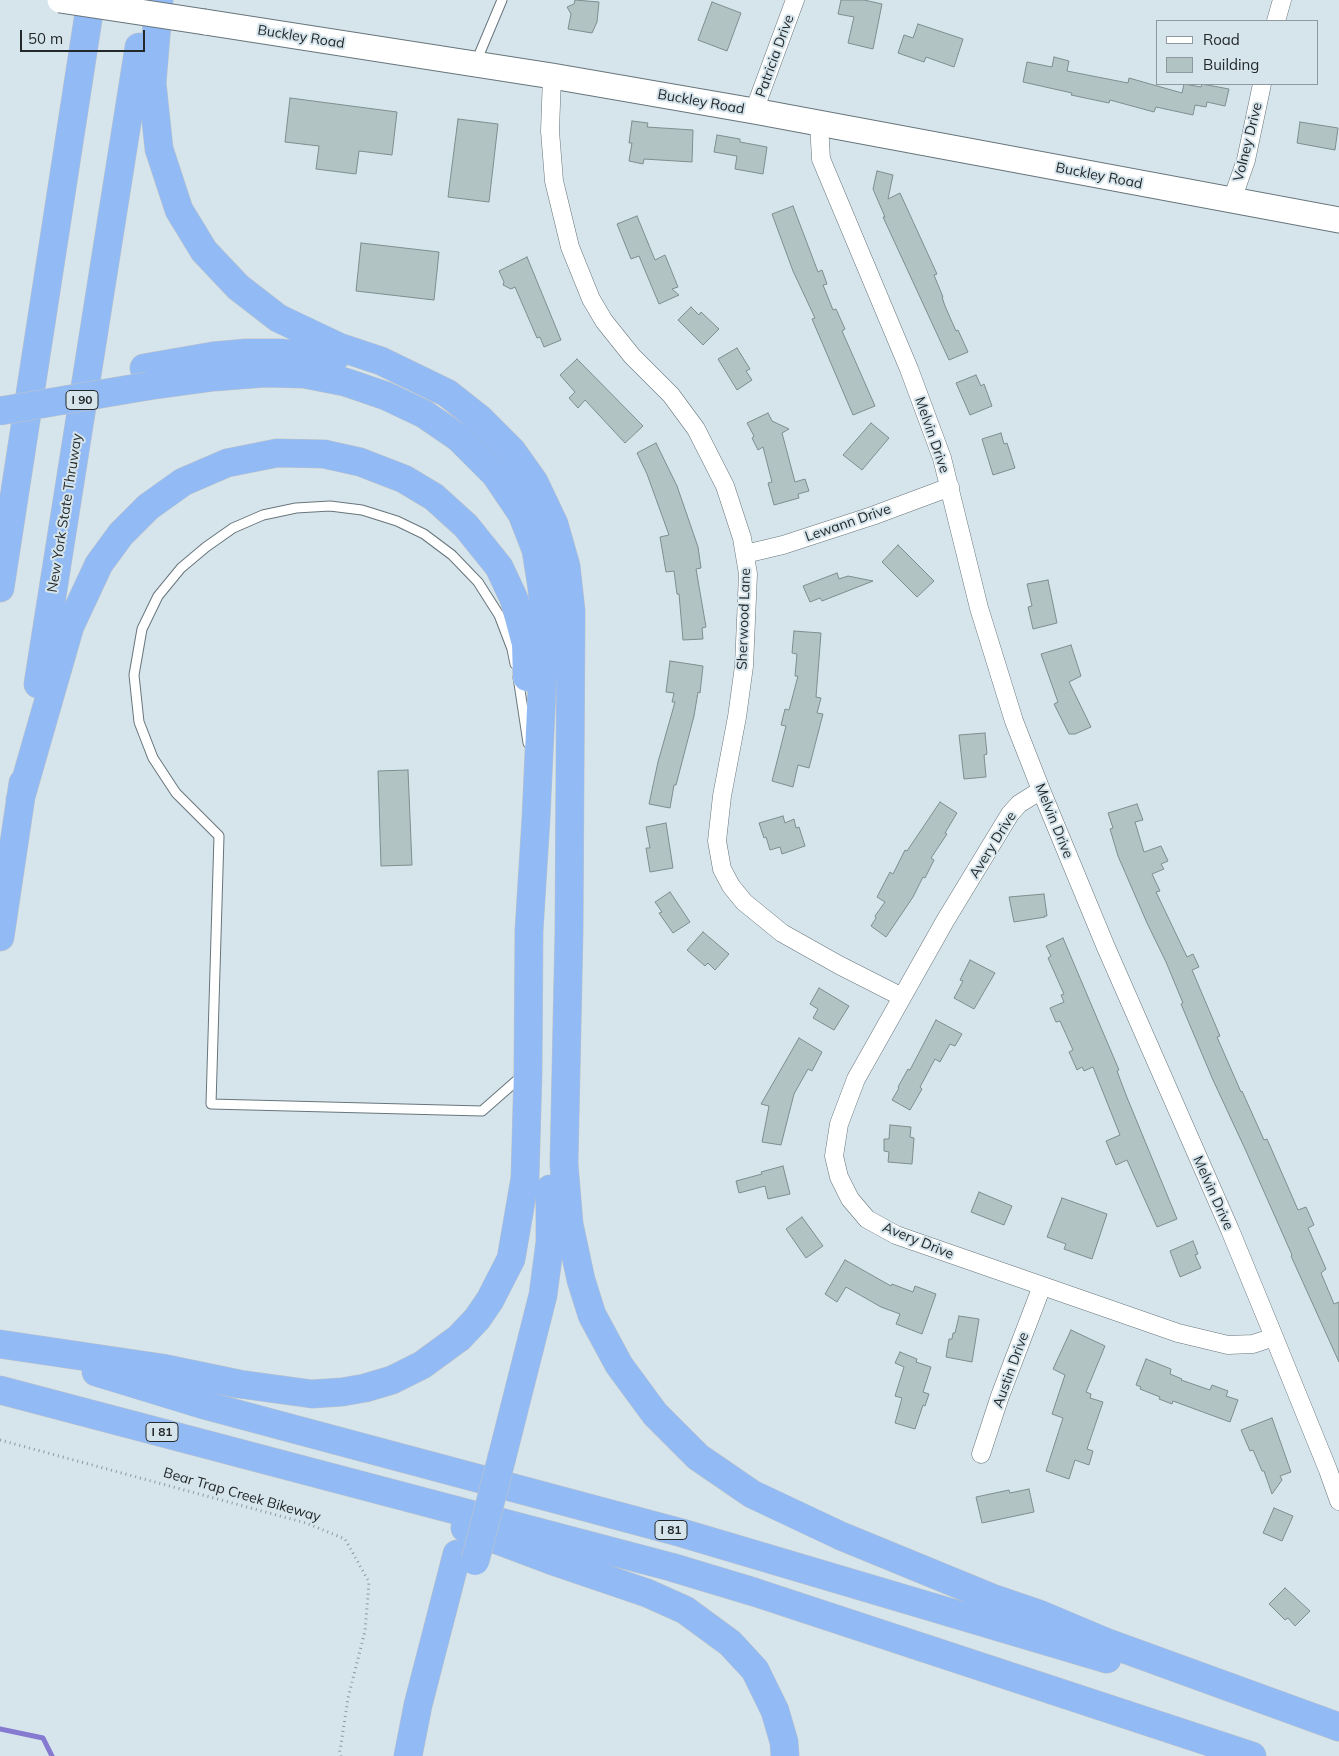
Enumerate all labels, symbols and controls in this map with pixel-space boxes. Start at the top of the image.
street label: Patricia Drive [752,12,798,100]
scale bar [22,20,148,52]
legend [1156,20,1319,85]
street label: Buckley Road [256,22,346,52]
text: 50 m [28,29,63,48]
text: Road [1203,30,1240,49]
text: Building [1203,55,1259,74]
street label: Buckley Road [656,86,746,118]
street label: Volney Drive [1230,101,1266,183]
street label: Buckley Road [1054,159,1144,193]
road number: I 90 [66,390,98,410]
street label: Melvin Drive [911,395,953,475]
street label: New York State Thruway [44,432,86,594]
street label: Lewann Drive [803,501,893,545]
street label: Sherwood Lane [734,568,754,670]
street label: Melvin Drive [1031,781,1077,861]
street label: Avery Drive [966,809,1020,881]
street label: Melvin Drive [1189,1153,1237,1233]
street label: Avery Drive [880,1219,956,1263]
street label: Austin Drive [990,1330,1032,1410]
road number: I 81 [146,1422,178,1441]
street label: Bear Trap Creek Bikeway [161,1464,323,1526]
road number: I 81 [655,1520,687,1540]

